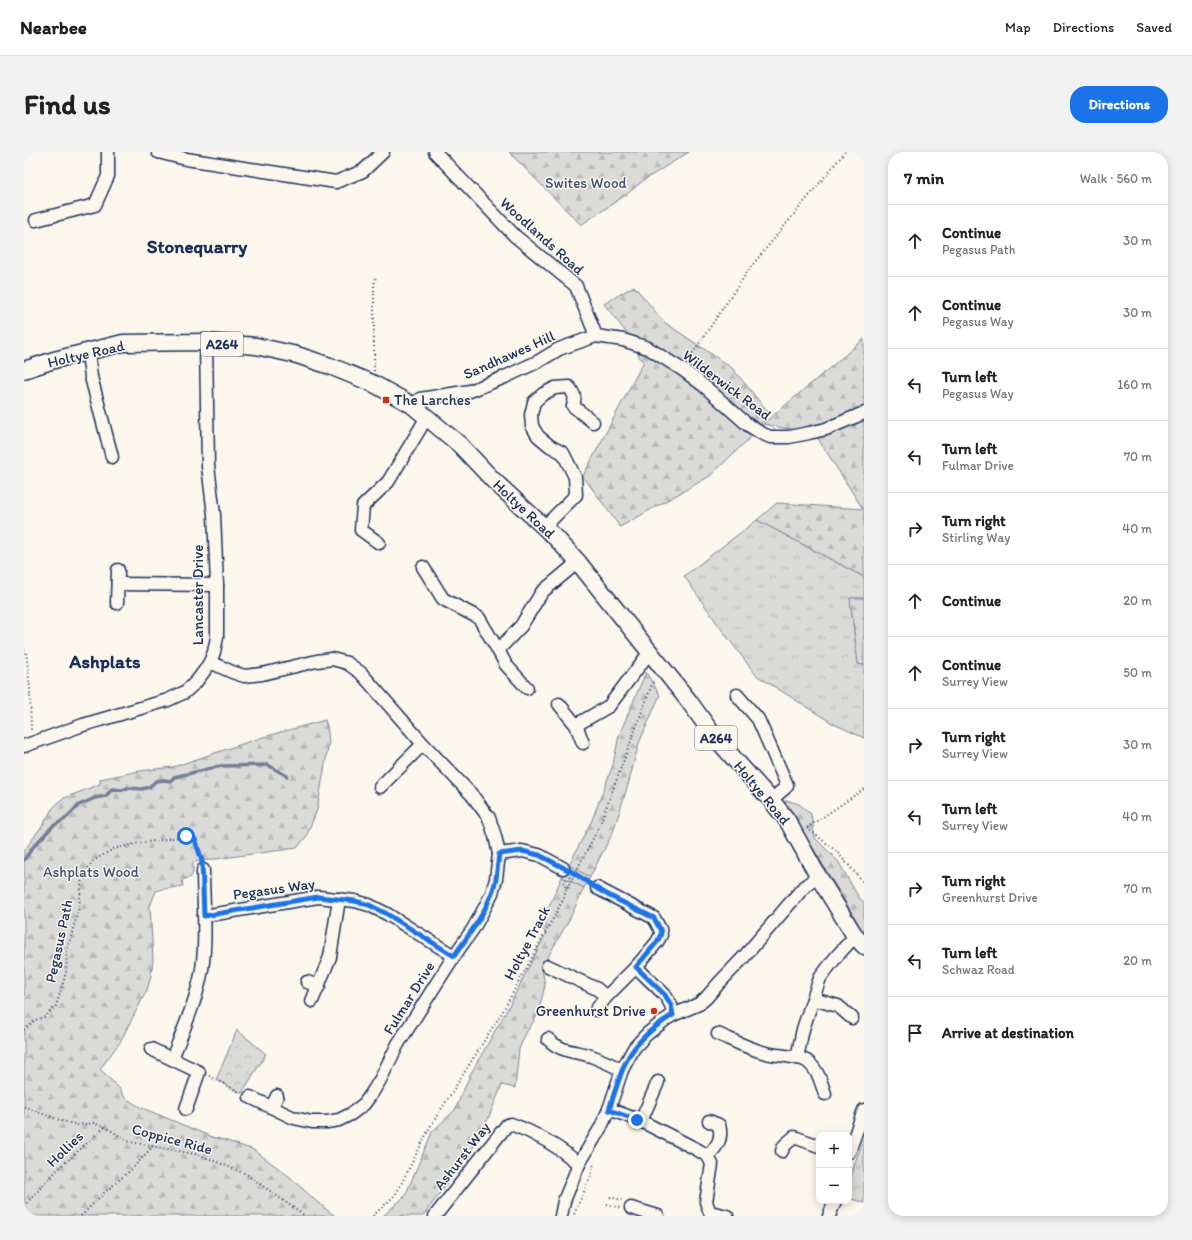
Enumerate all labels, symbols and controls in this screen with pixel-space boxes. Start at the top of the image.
text: Nearbee [20,16,87,39]
text: Map [1005,19,1031,36]
text: Directions [1053,19,1114,36]
text: Saved [1136,19,1172,36]
button: Directions [1070,86,1168,123]
text: Find us [24,87,111,121]
text: 7 min [904,168,944,188]
text: Walk · 560 m [1080,171,1152,186]
park label: Swites Wood [545,174,628,192]
street label: Woodlands Road [496,194,588,278]
text: Continue [942,224,1001,242]
icon: ahead [904,230,926,252]
text: 30 m [1123,233,1152,248]
district label: Stonequarry [147,235,248,258]
text: Pegasus Path [942,242,1015,257]
text: Continue [942,296,1001,314]
icon: ahead [904,302,926,324]
text: 30 m [1123,305,1152,320]
text: Pegasus Way [942,314,1014,329]
street label: Sandhawes Hill [460,326,558,383]
road number: A264 [201,332,243,356]
street label: Holtye Road [46,336,127,372]
street label: Wilderwick Road [679,346,775,425]
text: Turn left [942,368,997,386]
icon: left [904,374,926,396]
text: 160 m [1117,377,1152,392]
text: Pegasus Way [942,386,1014,401]
place label: The Larches [394,391,471,409]
marker: The Larches [381,395,391,405]
text: Turn left [942,440,997,458]
icon: left [904,446,926,468]
text: 70 m [1124,449,1152,464]
text: Fulmar Drive [942,458,1014,473]
street label: Holtye Road [489,476,559,543]
text: Turn right [942,512,1006,530]
icon: right [904,518,926,540]
text: 40 m [1122,521,1152,536]
text: Stirling Way [942,530,1010,545]
street label: Lancaster Drive [189,545,207,645]
icon: ahead [904,590,926,612]
text: Continue [942,592,1001,610]
text: 20 m [1123,593,1152,608]
district label: Ashplats [68,650,141,673]
text: Continue [942,656,1001,674]
icon: ahead [904,662,926,684]
text: 50 m [1123,665,1152,680]
text: Surrey View [942,674,1008,689]
road number: A264 [695,726,737,750]
text: Turn right [942,728,1006,746]
icon: right [904,734,926,756]
text: 30 m [1123,737,1152,752]
text: Surrey View [942,746,1008,761]
street label: Holtye Road [730,757,795,829]
text: Turn left [942,800,997,818]
icon: left [904,806,926,828]
text: 40 m [1122,809,1152,824]
text: Surrey View [942,818,1008,833]
route start [177,827,195,845]
park label: Ashplats Wood [43,863,140,881]
text: Turn right [942,872,1006,890]
street label: Pegasus Way [232,874,316,904]
icon: right [904,878,926,900]
text: 70 m [1124,881,1152,896]
text: Greenhurst Drive [942,890,1038,905]
street label: Pegasus Path [41,897,77,984]
street label: Holtye Track [500,903,554,983]
text: Turn left [942,944,997,962]
icon: left [904,950,926,972]
text: 20 m [1123,953,1152,968]
street label: Fulmar Drive [379,958,439,1038]
text: Schwaz Road [942,962,1015,977]
place label: Greenhurst Drive [536,1002,646,1020]
marker: Greenhurst Drive [649,1006,659,1016]
icon: arrive [904,1022,926,1044]
text: Arrive at destination [942,1024,1074,1042]
route end [628,1111,646,1129]
street label: Ashurst Way [430,1118,494,1194]
street label: Coppice Ride [130,1120,214,1158]
street label: Hollies [43,1127,87,1171]
map controls [816,1132,852,1204]
button: + [816,1132,852,1168]
button: − [816,1168,852,1204]

